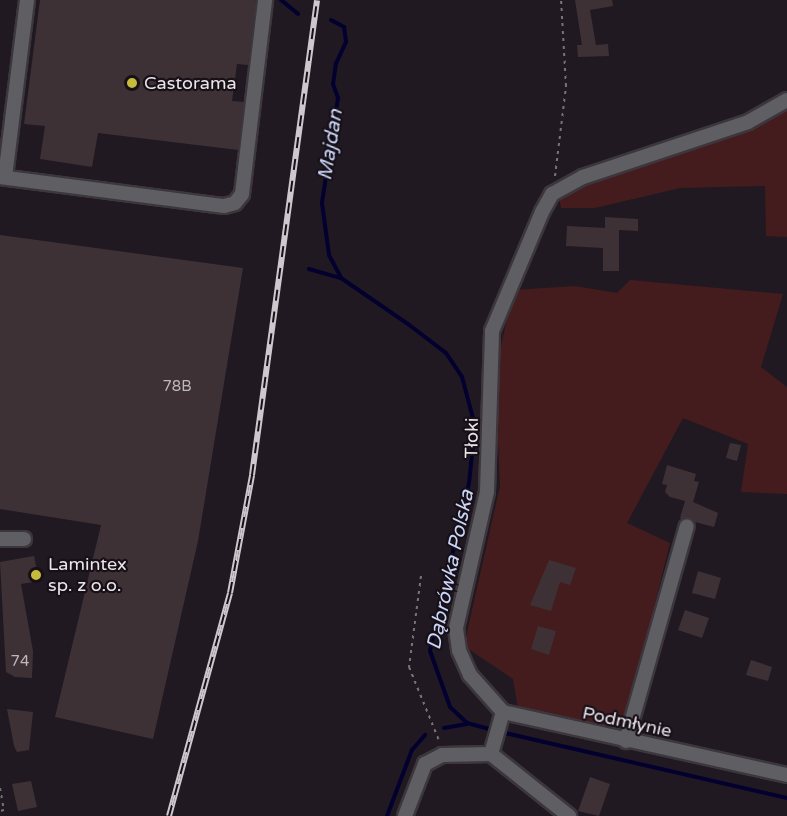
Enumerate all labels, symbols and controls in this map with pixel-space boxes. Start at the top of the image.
place label: Castorama [144,72,237,94]
marker: Castorama [125,76,139,90]
water label: Majdan [314,108,348,182]
house number: 78B [162,378,192,396]
street label: Tłoki [461,417,483,459]
water label: Dąbrówka Polska [422,488,480,652]
place label: Lamintex sp. z o.o. [48,554,127,596]
marker: Lamintex sp. z o.o. [29,568,43,582]
house number: 74 [11,653,29,671]
street label: Podmłynie [580,702,674,742]

